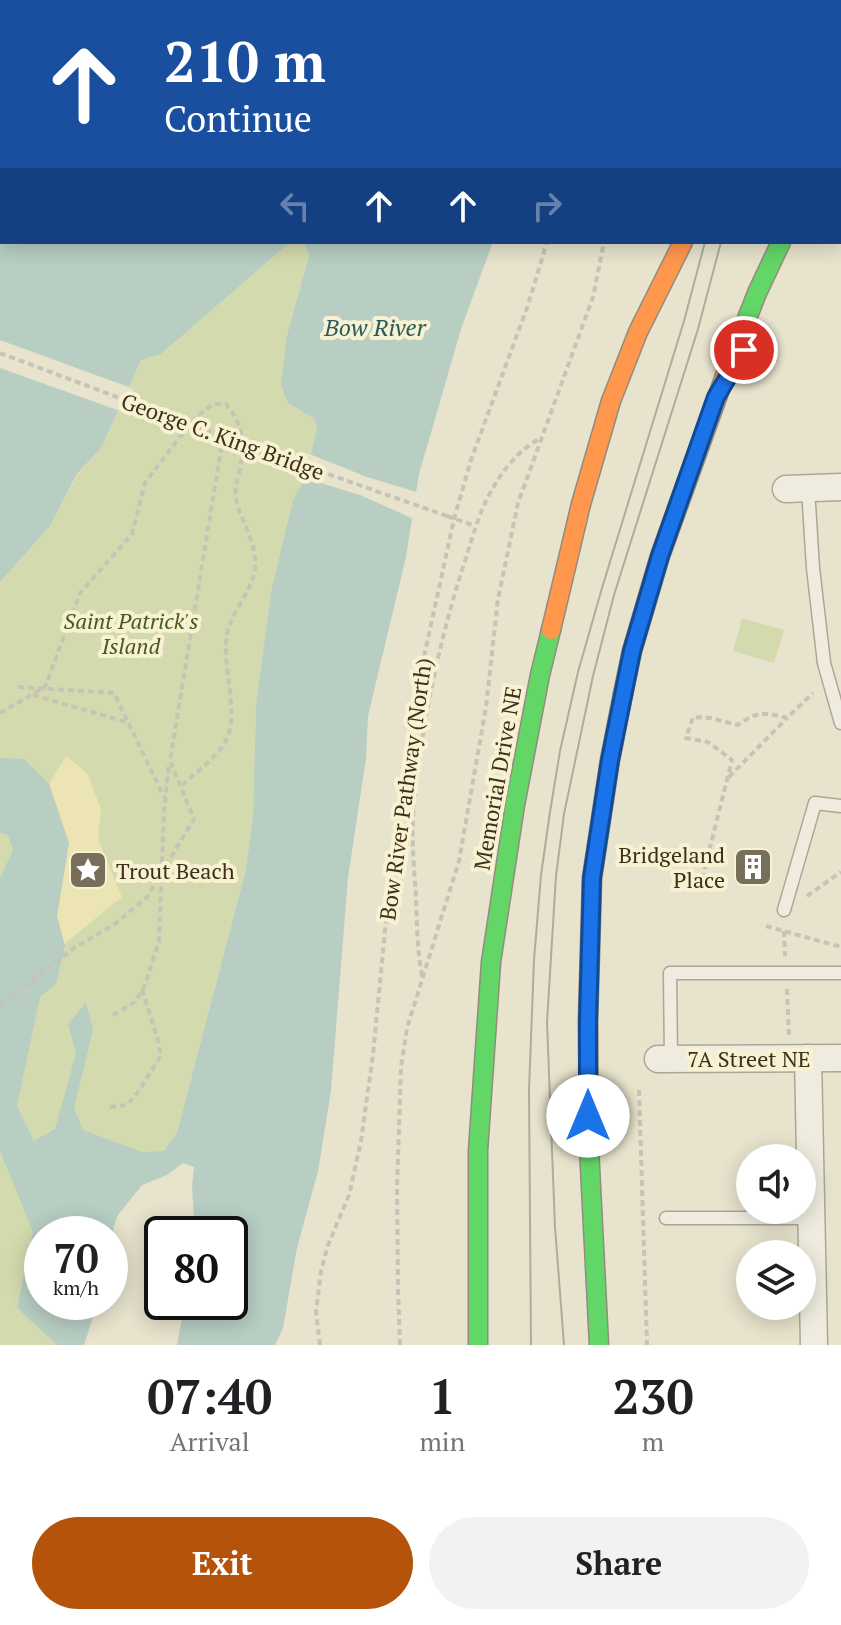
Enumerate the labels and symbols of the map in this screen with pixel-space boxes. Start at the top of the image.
water label: Bow River [323,311,427,343]
pin [710,316,778,384]
street label: George C. King Bridge [118,386,328,486]
park label: Saint Patrick's Island [64,606,198,660]
street label: Bow River Pathway (North) [372,656,438,922]
street label: Memorial Drive NE [467,684,527,872]
place label: Bridgeland Place [619,840,725,894]
building icon: Bridgeland Place [732,846,774,888]
place icon: Trout Beach [67,849,109,891]
place label: Trout Beach [116,856,235,885]
street label: 7A Street NE [687,1044,811,1073]
position arrow [546,1074,630,1158]
speed limit sign: 80 [144,1216,248,1320]

